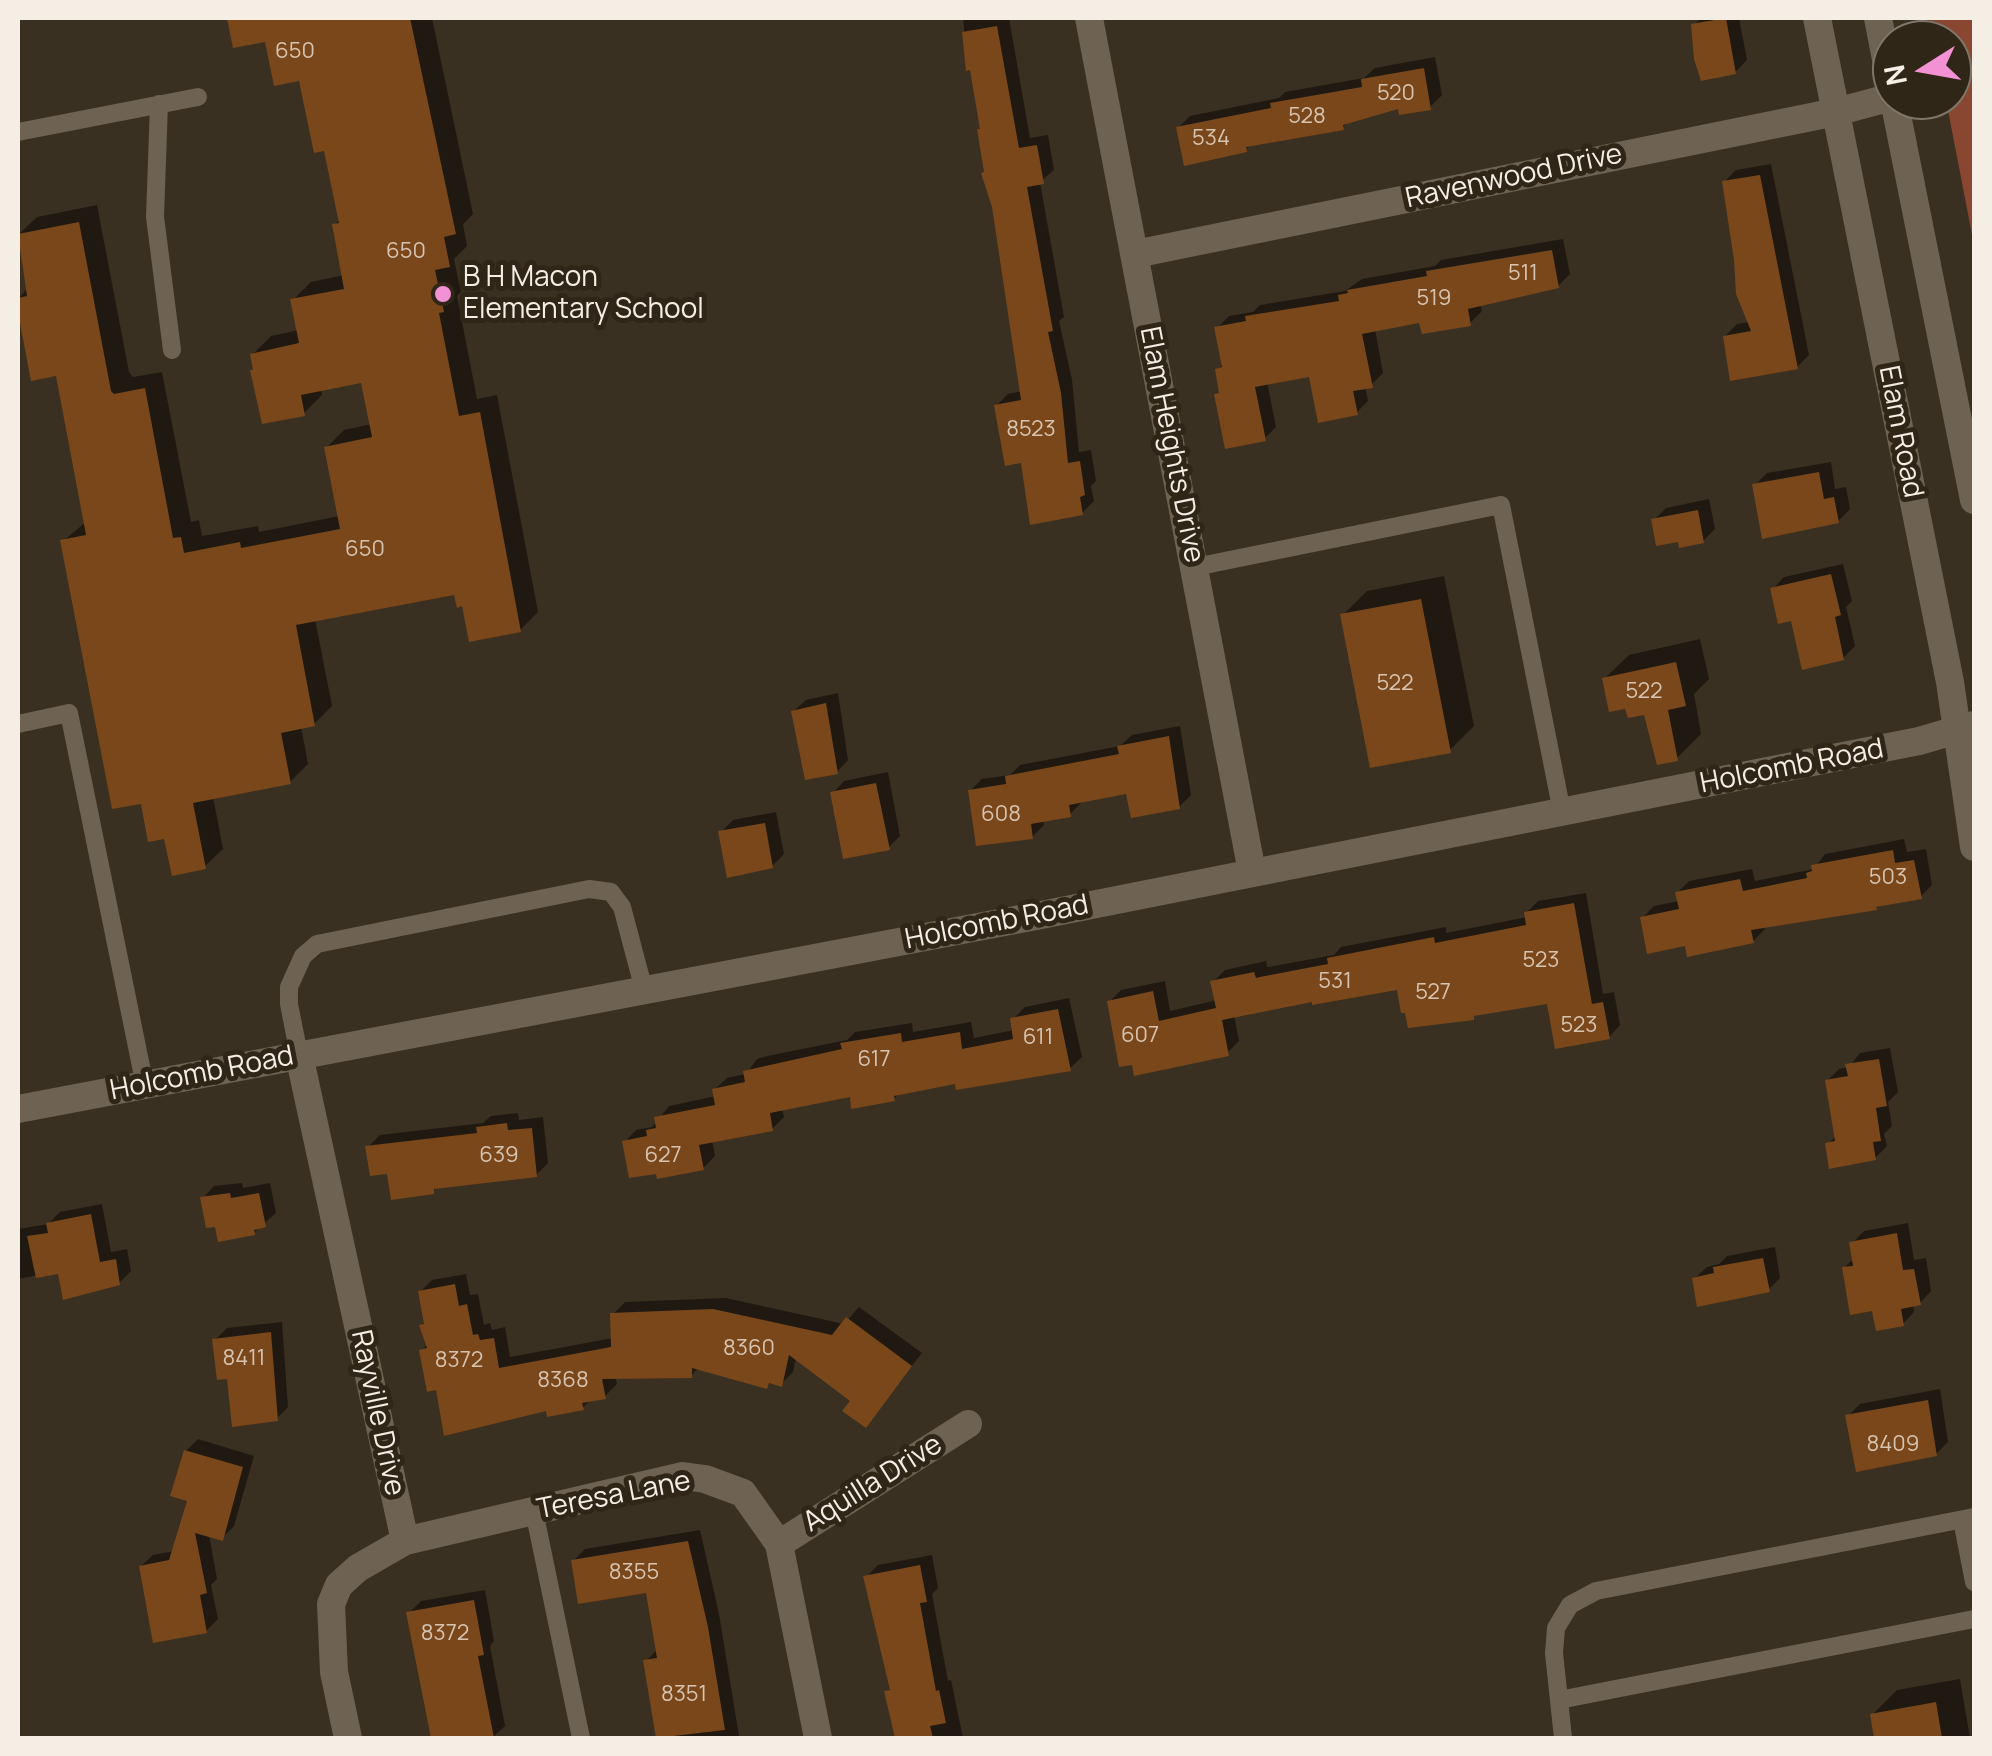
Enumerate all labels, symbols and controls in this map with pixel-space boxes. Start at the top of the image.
north arrow [1872,20,1972,120]
house number: 650 [275,39,315,65]
text: N [1874,62,1915,89]
house number: 520 [1377,81,1415,107]
house number: 528 [1288,104,1326,130]
house number: 534 [1192,126,1230,152]
street label: Ravenwood Drive [1403,138,1625,216]
house number: 650 [386,239,426,265]
place label: B H Macon Elementary School [463,261,704,327]
house number: 511 [1508,261,1538,287]
marker: B H Macon Elementary School [432,283,454,305]
house number: 519 [1417,286,1451,312]
street label: Elam Heights Drive [1132,324,1210,566]
street label: Elam Road [1871,363,1929,501]
house number: 8523 [1006,417,1056,443]
house number: 650 [345,537,385,563]
house number: 522 [1376,671,1414,697]
house number: 522 [1625,679,1663,705]
street label: Holcomb Road [1697,733,1887,801]
house number: 608 [981,802,1021,828]
house number: 503 [1869,865,1907,891]
street label: Holcomb Road [902,889,1092,957]
house number: 523 [1523,948,1559,974]
house number: 531 [1318,969,1352,995]
house number: 527 [1415,980,1451,1006]
house number: 523 [1561,1013,1597,1039]
house number: 607 [1121,1023,1159,1049]
house number: 611 [1023,1025,1053,1051]
street label: Holcomb Road [107,1040,297,1108]
house number: 617 [858,1047,890,1073]
house number: 639 [479,1143,519,1169]
house number: 627 [644,1143,682,1169]
street label: Rayville Drive [343,1327,411,1499]
house number: 8360 [723,1336,775,1362]
house number: 8411 [223,1346,265,1372]
house number: 8372 [435,1348,483,1374]
house number: 8368 [537,1368,589,1394]
street label: Aquilla Drive [797,1428,949,1540]
house number: 8409 [1867,1432,1919,1458]
street label: Teresa Lane [534,1465,694,1527]
house number: 8355 [609,1560,659,1586]
house number: 8372 [421,1621,469,1647]
house number: 8351 [661,1682,707,1708]

